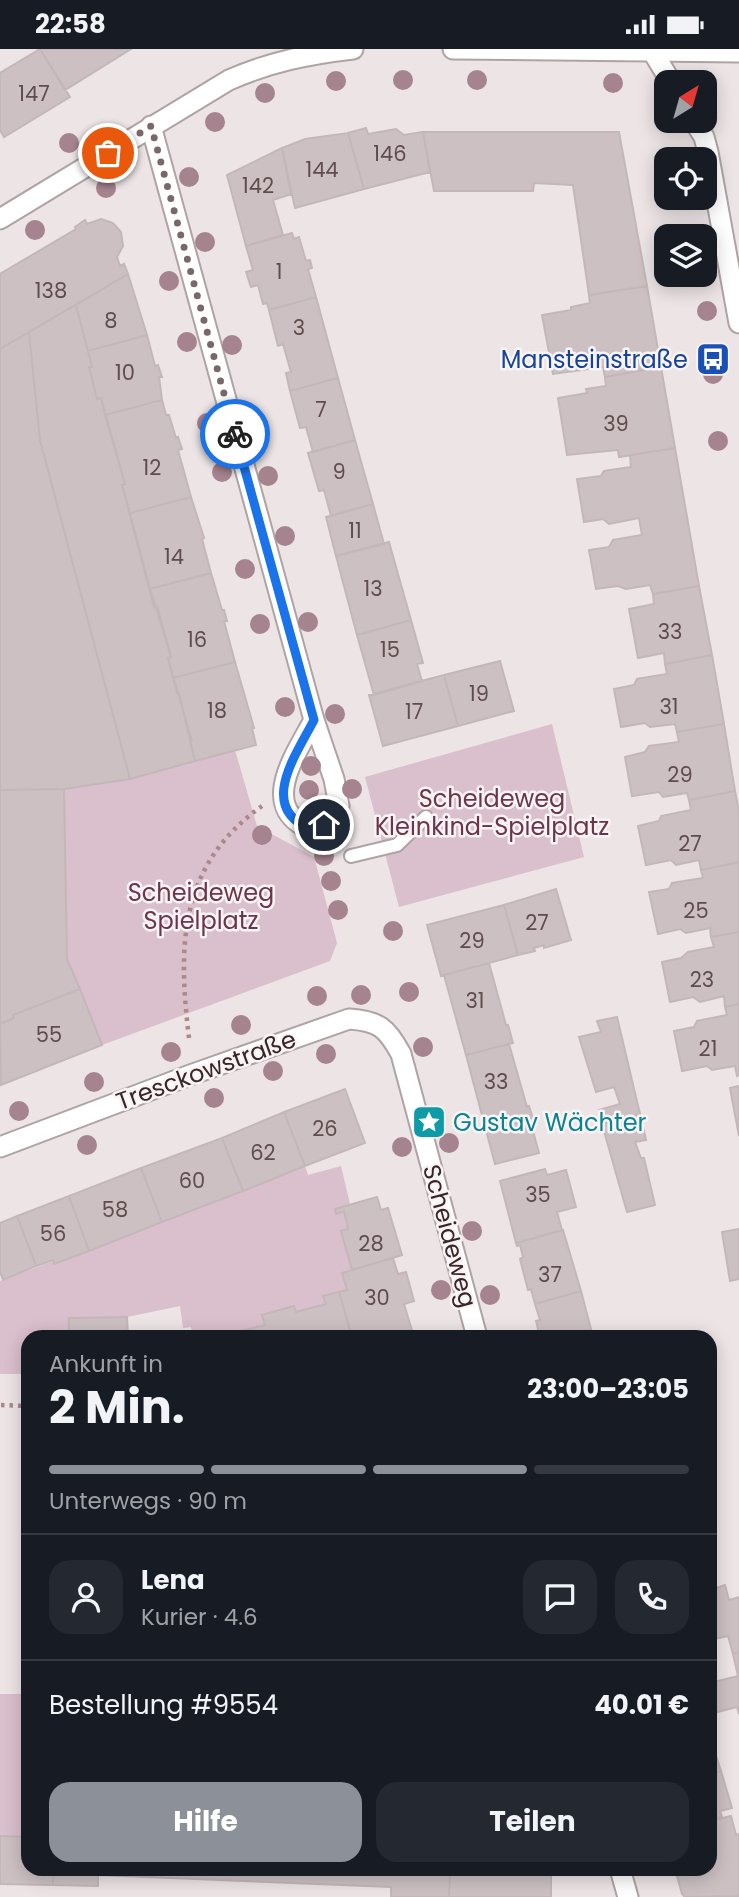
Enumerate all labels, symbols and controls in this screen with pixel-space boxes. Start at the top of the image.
text: 22:58 [35,6,106,42]
north arrow [654,70,718,133]
map controls [654,70,717,287]
house number: 147 [18,79,50,108]
pin [78,123,138,183]
icon: bag [89,134,127,172]
house number: 146 [373,139,407,168]
button: locate [654,147,717,210]
house number: 144 [305,155,339,184]
house number: 142 [242,171,274,200]
button: layers [654,224,717,287]
house number: 1 [276,257,282,286]
house number: 138 [35,276,67,305]
house number: 8 [104,306,118,335]
house number: 3 [293,313,305,342]
bus stop icon: Mansteinstraße [694,340,732,378]
place label: Mansteinstraße [501,343,688,376]
house number: 10 [115,358,135,387]
house number: 7 [315,395,327,424]
courier [200,399,270,469]
house number: 39 [603,409,629,438]
icon: bike [216,415,254,453]
house number: 12 [143,453,161,482]
house number: 9 [332,457,346,486]
house number: 11 [348,516,362,545]
house number: 14 [164,542,184,571]
house number: 13 [363,574,383,603]
house number: 33 [658,617,682,646]
house number: 16 [187,625,207,654]
house number: 15 [380,635,400,664]
house number: 19 [469,679,489,708]
house number: 31 [659,692,679,721]
house number: 18 [207,696,227,725]
house number: 17 [405,697,423,726]
house number: 29 [667,760,693,789]
park label: Scheideweg Kleinkind-Spielplatz [375,782,609,843]
pin [294,795,354,855]
icon: home [305,806,343,844]
house number: 27 [678,829,702,858]
park label: Scheideweg Spielplatz [128,876,274,937]
house number: 25 [683,896,709,925]
house number: 27 [525,908,549,937]
house number: 29 [459,926,485,955]
house number: 23 [690,965,714,994]
house number: 31 [465,986,485,1015]
house number: 55 [36,1020,62,1049]
street label: Tresckowstraße [112,1022,300,1118]
house number: 21 [699,1034,717,1063]
house number: 33 [484,1067,508,1096]
place icon: Gustav Wächter [410,1103,448,1141]
place label: Gustav Wächter [453,1106,647,1139]
house number: 26 [312,1114,338,1143]
house number: 62 [250,1138,276,1167]
street label: Scheideweg [415,1161,485,1311]
house number: 60 [179,1166,205,1195]
house number: 35 [525,1180,551,1209]
house number: 58 [102,1195,128,1224]
house number: 56 [40,1219,66,1248]
house number: 28 [358,1229,384,1258]
house number: 37 [538,1260,562,1289]
house number: 30 [364,1283,390,1312]
text: Ankunft in [49,1348,163,1380]
text: 23:00–23:05 [527,1371,689,1407]
text: 2 Min. [49,1375,185,1439]
text: Unterwegs · 90 m [49,1485,247,1517]
button: person [49,1560,123,1634]
button: chat [523,1560,597,1634]
button: phone [615,1560,689,1634]
text: Lena [141,1562,205,1598]
text: Kurier · 4.6 [141,1601,258,1633]
text: Bestellung #9554 [49,1687,278,1723]
text: 40.01 € [594,1687,689,1723]
button: Hilfe [49,1782,362,1862]
button: Teilen [376,1782,689,1862]

